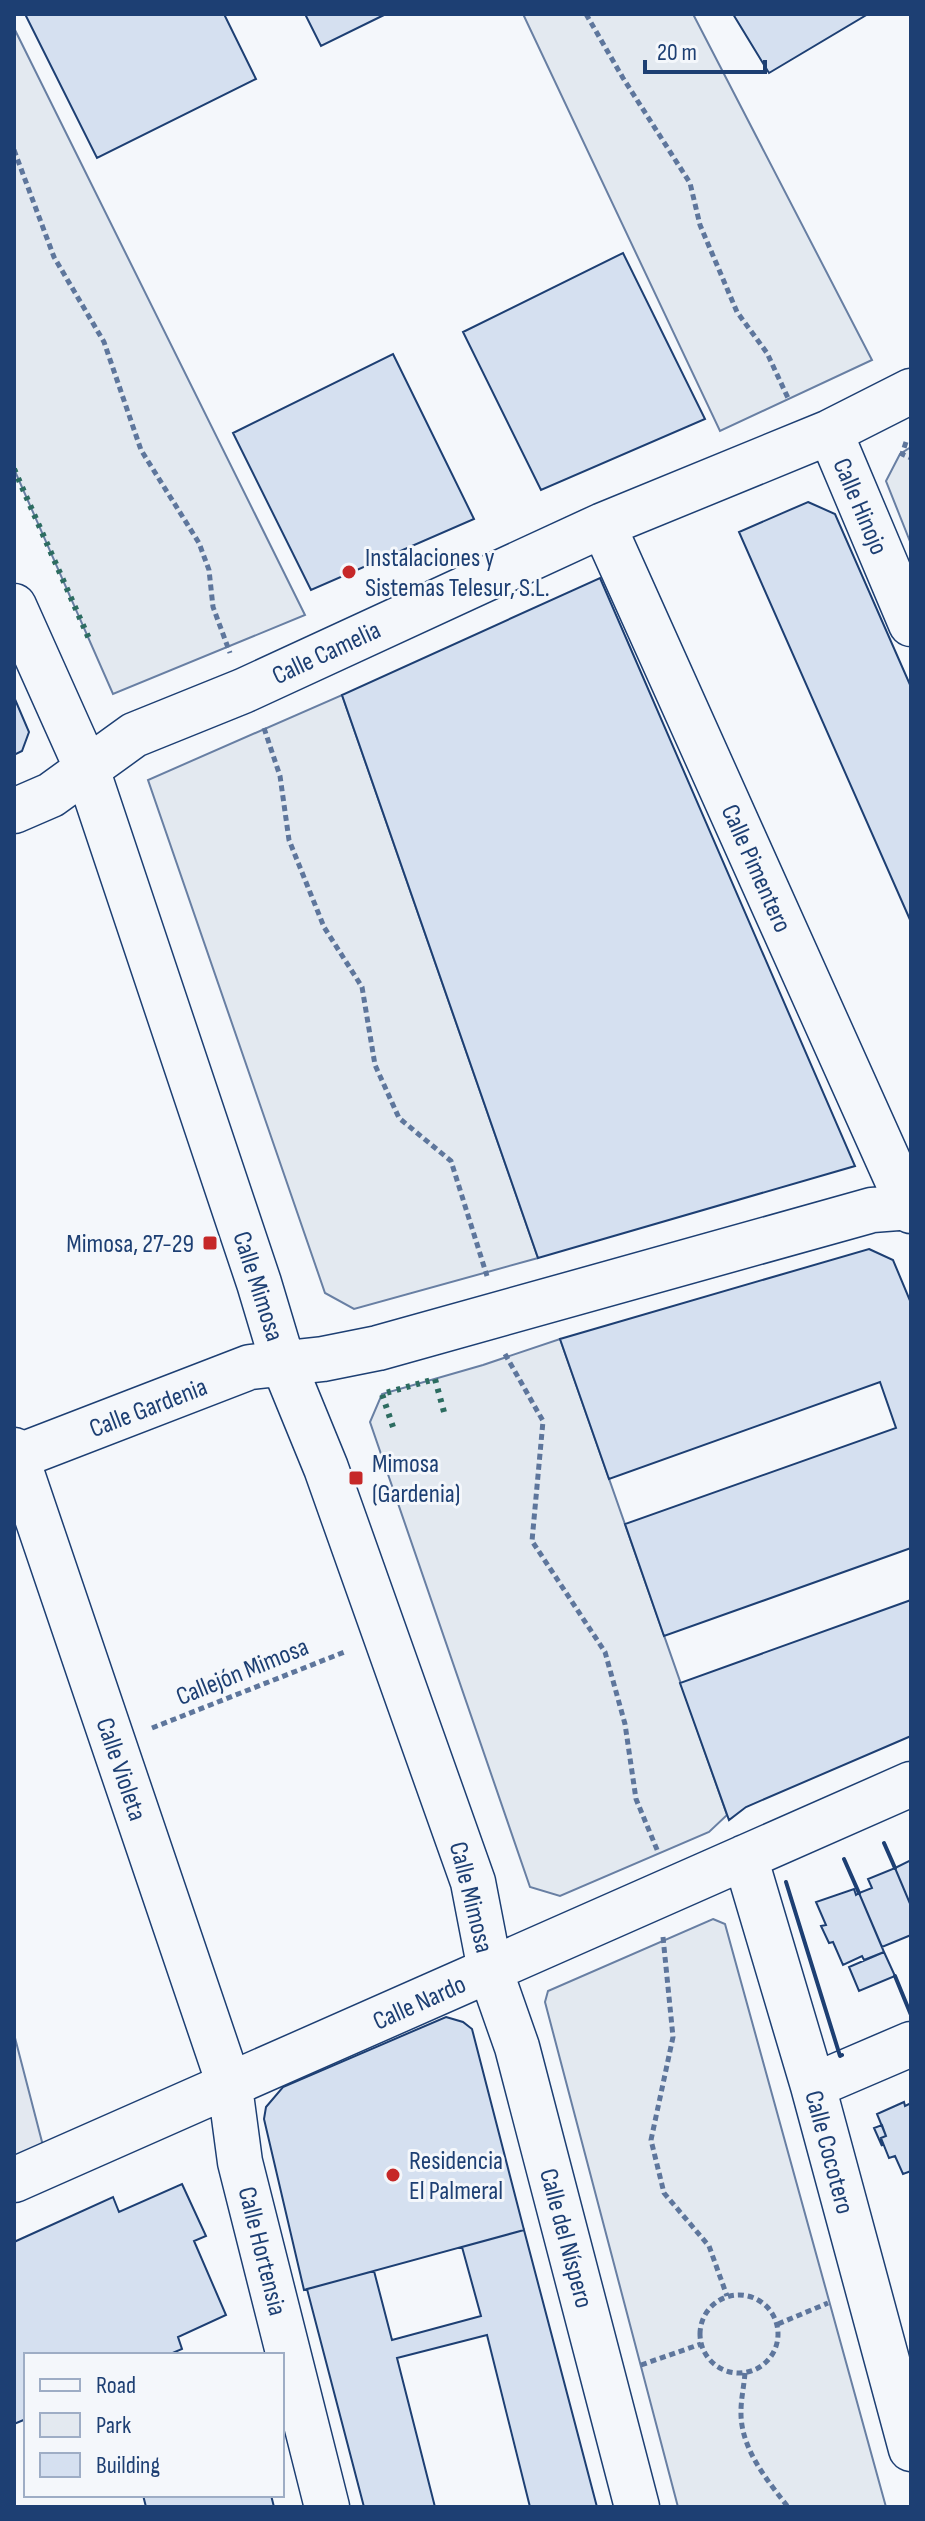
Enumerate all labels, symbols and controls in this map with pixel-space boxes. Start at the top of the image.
scale bar [645,24,765,74]
text: 20 m [657,38,697,67]
street label: Calle Hinojo [825,454,894,560]
place label: Instalaciones y Sistemas Telesur, S.L. [365,543,550,604]
marker: Instalaciones y Sistemas Telesur, S.L. [340,563,358,581]
street label: Calle Camelia [268,615,386,692]
street label: Calle Pimentero [714,800,798,937]
street label: Calle Mimosa [225,1228,290,1345]
place label: Mimosa, 27-29 [66,1229,194,1260]
marker: Mimosa, 27-29 [201,1234,219,1252]
street label: Calle Gardenia [85,1372,212,1445]
place label: Mimosa (Gardenia) [372,1449,460,1510]
marker: Mimosa (Gardenia) [347,1469,365,1487]
street label: Callejón Mimosa [172,1632,313,1713]
street label: Calle Violeta [89,1714,153,1825]
street label: Calle Mimosa [442,1839,499,1956]
street label: Calle Nardo [368,1969,471,2038]
street label: Calle Cocotero [797,2087,860,2218]
place label: Residencia El Palmeral [409,2146,503,2207]
street label: Calle del Níspero [532,2165,599,2312]
marker: Residencia El Palmeral [384,2166,402,2184]
street label: Calle Hortensia [231,2184,293,2319]
legend [24,2353,284,2497]
text: Road [96,2371,136,2400]
text: Park [96,2411,131,2440]
text: Building [96,2451,160,2480]

